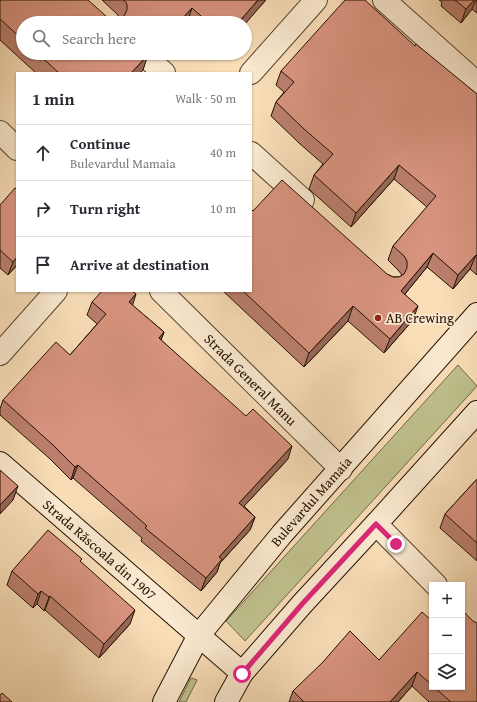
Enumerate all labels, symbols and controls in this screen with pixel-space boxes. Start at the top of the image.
search box [16,16,252,60]
icon: search [30,27,52,49]
text: Search here [62,28,136,49]
text: 1 min [32,86,74,111]
text: Walk · 50 m [175,89,236,108]
text: Continue [70,133,131,154]
icon: ahead [32,142,54,164]
text: 40 m [210,143,236,162]
text: Bulevardul Mamaia [70,154,176,173]
icon: right [32,198,54,220]
text: Turn right [70,198,141,219]
text: 10 m [210,199,236,218]
icon: arrive [32,254,54,276]
text: Arrive at destination [70,254,209,275]
place label: AB Crewing [386,308,454,328]
marker: AB Crewing [373,313,383,323]
street label: Strada General Manu [200,329,302,430]
street label: Bulevardul Mamaia [266,452,356,551]
street label: Strada Răscoala din 1907 [39,495,161,605]
route end [387,535,405,553]
map controls [429,582,465,690]
button: + [429,582,465,618]
button: − [429,618,465,654]
button: layers [429,654,465,690]
route start [233,665,251,683]

